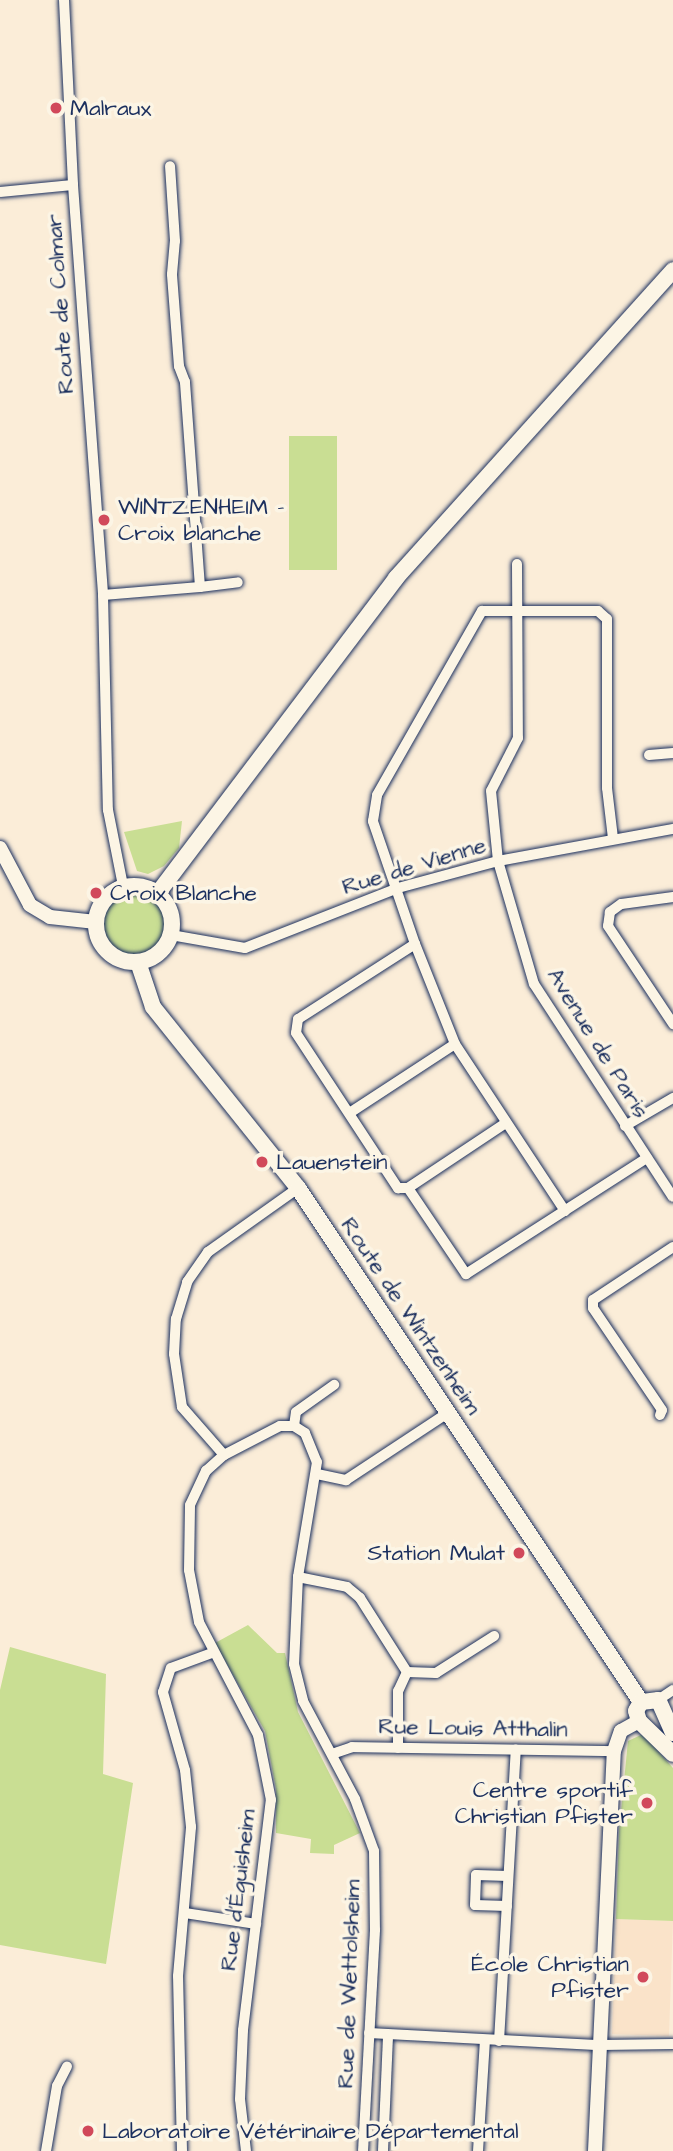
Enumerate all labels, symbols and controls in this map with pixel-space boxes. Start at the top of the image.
place label: Malraux [70,94,151,122]
marker: Malraux [48,100,64,116]
street label: Route de Colmar [40,213,80,395]
place label: WINTZENHEIM - Croix blanche [118,493,284,547]
marker: WINTZENHEIM - Croix blanche [96,512,112,528]
street label: Rue de Vienne [339,831,489,901]
place label: Croix Blanche [110,879,257,907]
marker: Croix Blanche [88,885,104,901]
street label: Avenue de Paris [541,963,655,1123]
place label: Lauenstein [276,1148,388,1176]
marker: Lauenstein [254,1154,270,1170]
street label: Route de Wintzenheim [335,1212,487,1420]
place label: Station Mulat [367,1539,505,1567]
marker: Station Mulat [511,1545,527,1561]
street label: Rue Louis Atthalin [378,1713,568,1743]
place label: Centre sportif Christian Pfister [455,1776,633,1830]
marker: Centre sportif Christian Pfister [639,1795,655,1811]
street label: Rue d'Éguisheim [214,1808,262,1972]
street label: Rue de Wettolsheim [332,1879,366,2089]
place label: École Christian Pfister [471,1950,629,2004]
marker: École Christian Pfister [635,1969,651,1985]
place label: Laboratoire Vétérinaire Départemental [102,2117,518,2145]
marker: Laboratoire Vétérinaire Départemental [80,2123,96,2139]

